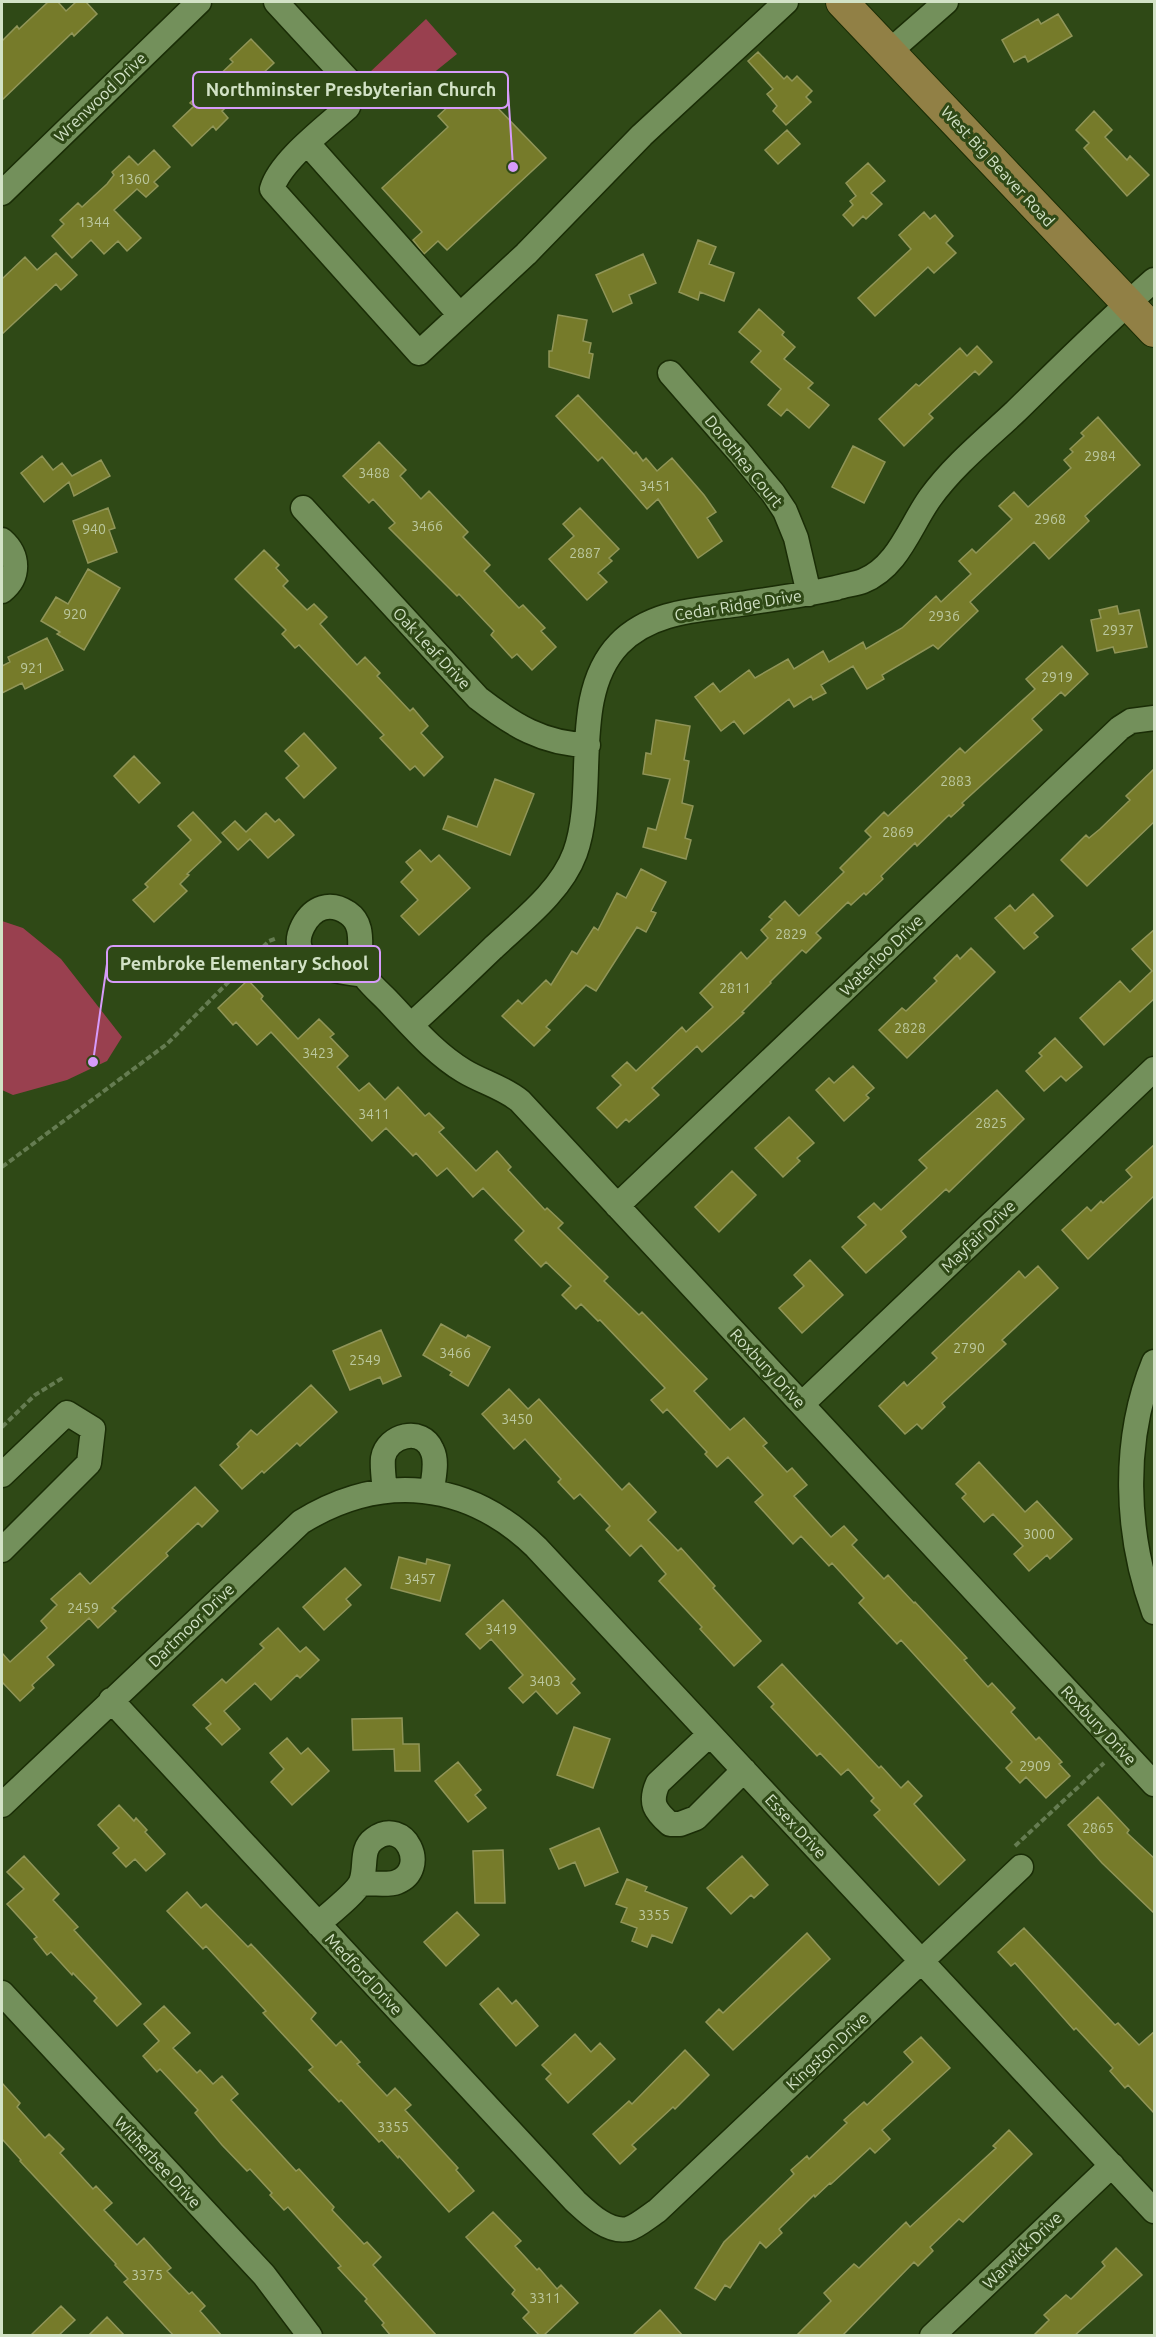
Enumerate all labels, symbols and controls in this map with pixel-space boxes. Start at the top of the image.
street label: Wrenwood Drive [50,49,150,145]
callout: Northminster Presbyterian Church [193,72,508,108]
text: Northminster Presbyterian Church [206,79,496,99]
street label: West Big Beaver Road [938,102,1058,230]
house number: 1360 [118,171,150,187]
house number: 1344 [78,214,110,230]
street label: Dorothea Court [701,411,787,511]
house number: 2984 [1084,448,1116,464]
house number: 3488 [358,465,390,481]
house number: 3451 [639,478,671,494]
house number: 2968 [1034,511,1066,527]
house number: 3466 [411,518,443,534]
house number: 940 [82,521,106,537]
house number: 2887 [569,545,601,561]
street label: Cedar Ridge Drive [673,586,803,624]
street label: Oak Leaf Drive [390,603,474,693]
house number: 920 [63,606,87,622]
house number: 2936 [928,608,960,624]
house number: 2937 [1102,622,1134,638]
house number: 921 [20,660,44,676]
house number: 2919 [1041,669,1073,685]
house number: 2883 [940,773,972,789]
house number: 2869 [882,824,914,840]
street label: Waterloo Drive [836,911,926,999]
house number: 2829 [775,926,807,942]
callout: Pembroke Elementary School [107,946,380,982]
text: Pembroke Elementary School [120,953,369,973]
house number: 2811 [719,980,751,996]
house number: 2828 [894,1020,926,1036]
house number: 3423 [302,1045,334,1061]
house number: 3411 [358,1106,390,1122]
house number: 2825 [975,1115,1007,1131]
street label: Mayfair Drive [937,1196,1019,1276]
street label: Roxbury Drive [727,1325,809,1411]
house number: 2790 [953,1340,985,1356]
house number: 3466 [439,1345,471,1361]
house number: 2549 [349,1352,381,1368]
house number: 3450 [501,1411,533,1427]
house number: 3000 [1023,1526,1055,1542]
house number: 3457 [404,1571,436,1587]
street label: Dartmoor Drive [144,1580,238,1670]
house number: 2459 [67,1600,99,1616]
house number: 3419 [485,1621,517,1637]
house number: 3403 [529,1673,561,1689]
street label: Roxbury Drive [1058,1682,1140,1768]
house number: 2909 [1019,1758,1051,1774]
street label: Essex Drive [762,1790,830,1862]
house number: 2865 [1082,1820,1114,1836]
house number: 3355 [638,1907,670,1923]
street label: Medford Drive [322,1930,406,2018]
street label: Kingston Drive [782,2008,872,2094]
street label: Witherbee Drive [111,2113,205,2211]
house number: 3355 [377,2119,409,2135]
street label: Warwick Drive [979,2208,1065,2292]
house number: 3375 [131,2267,163,2283]
house number: 3311 [529,2290,561,2306]

